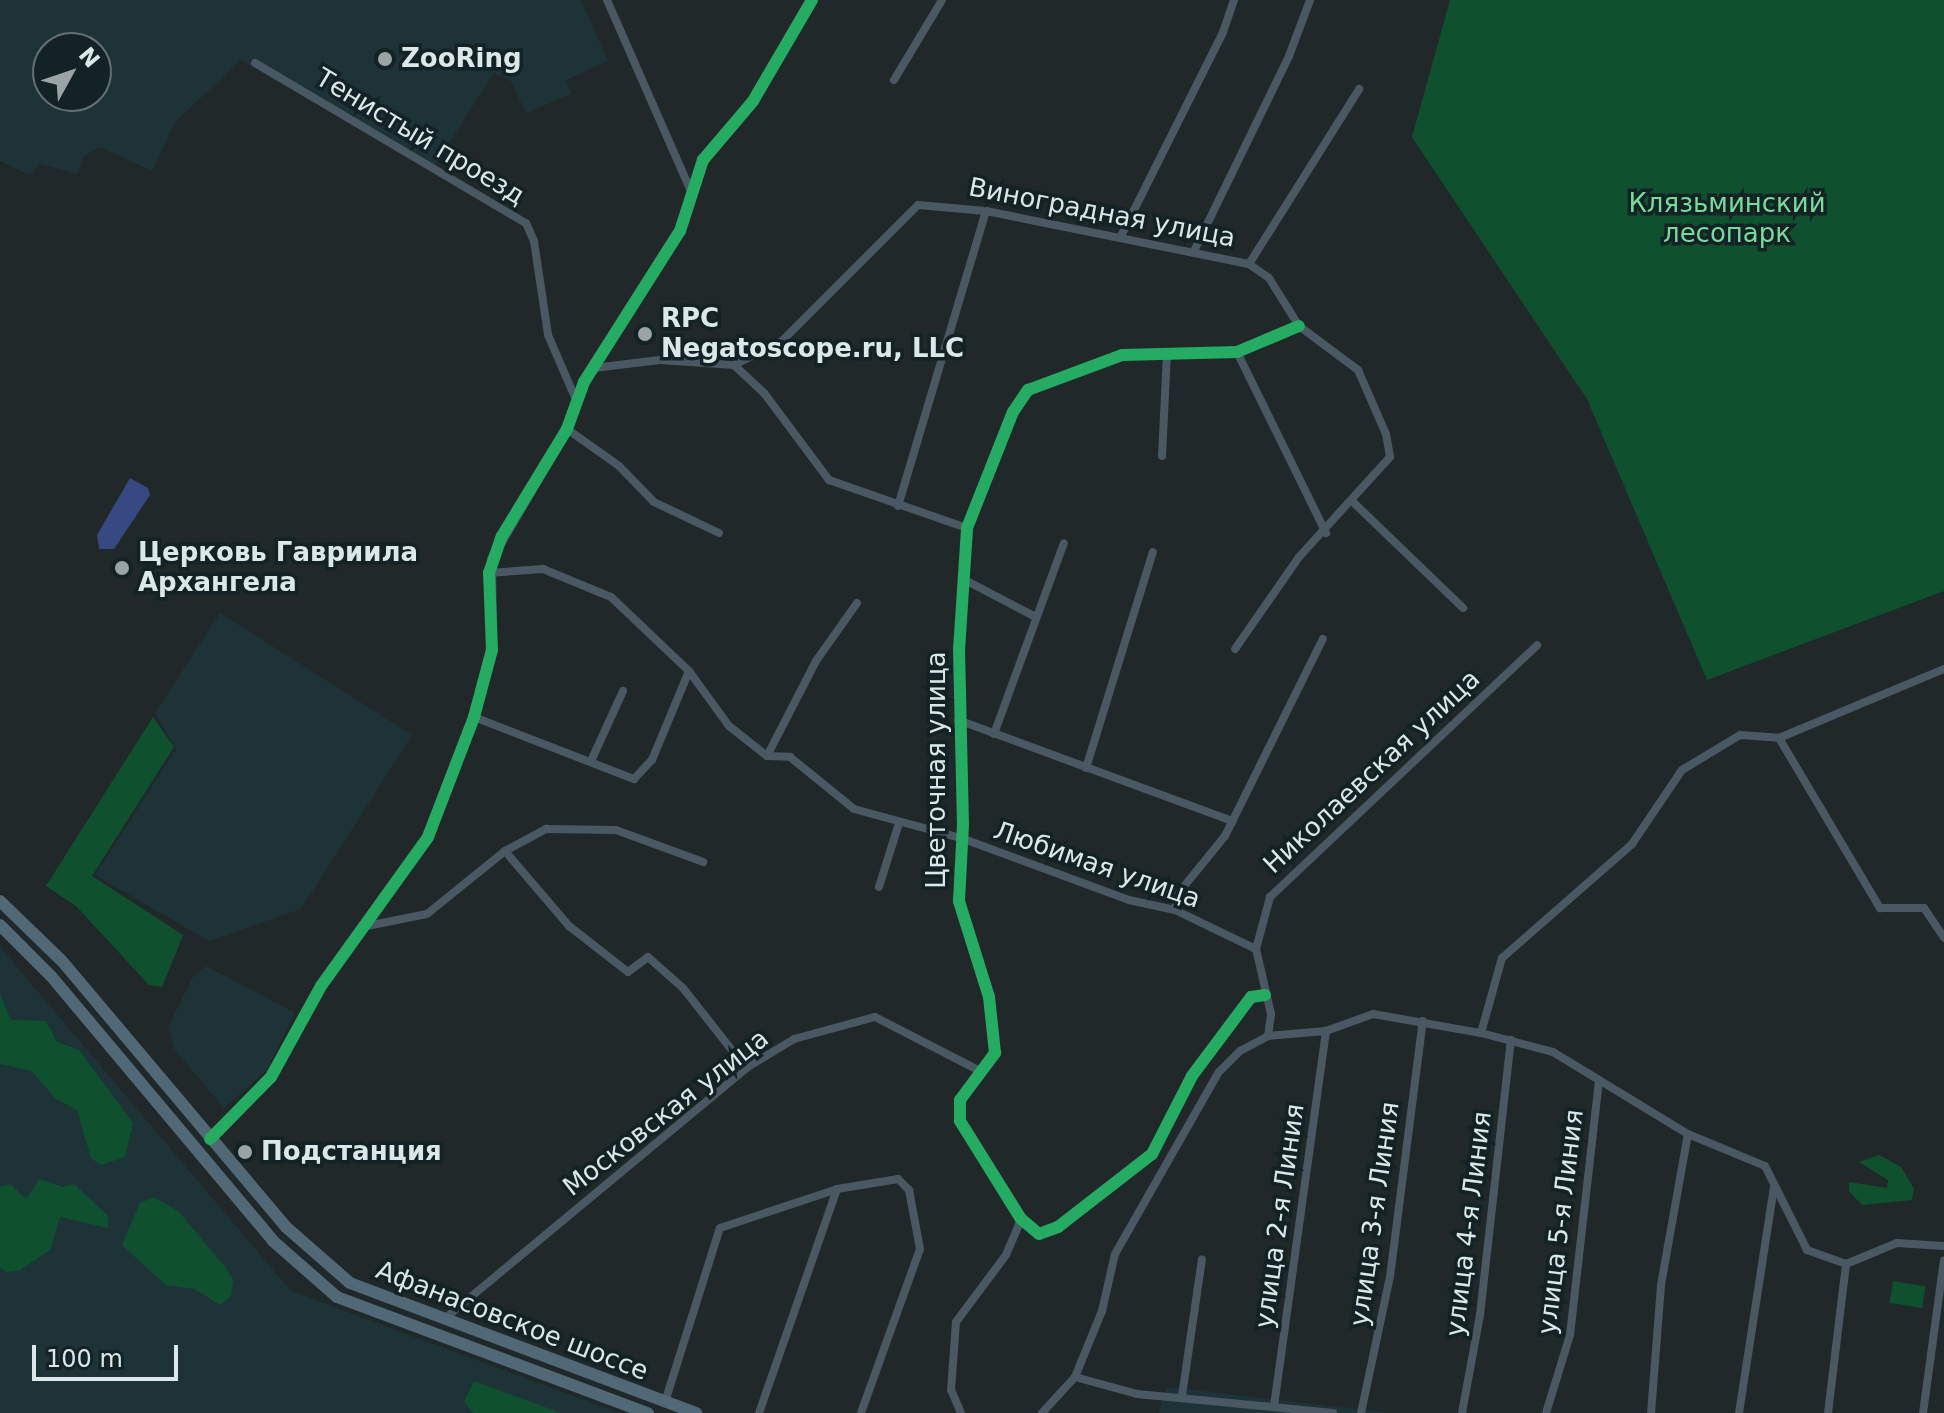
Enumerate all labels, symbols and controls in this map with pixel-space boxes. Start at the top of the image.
north arrow [32,32,112,112]
text: N [74,42,105,73]
place label: ZooRing [401,43,522,75]
marker: ZooRing [376,50,394,68]
street label: Тенистый проезд [310,62,530,212]
street label: Виноградная улица [966,172,1238,254]
park label: Клязьминский лесопарк [1628,188,1826,250]
place label: RPC Negatoscope.ru, LLC [661,303,964,364]
marker: RPC Negatoscope.ru, LLC [636,325,654,343]
place label: Церковь Гавриила Архангела [138,537,418,598]
marker: Церковь Гавриила Архангела [113,559,131,577]
street label: Цветочная улица [921,651,953,889]
street label: Николаевская улица [1257,664,1487,880]
street label: Любимая улица [990,815,1204,915]
street label: Московская улица [557,1023,775,1203]
street label: улица 3-я Линия [1344,1100,1406,1328]
street label: улица 2-я Линия [1249,1102,1311,1330]
street label: улица 5-я Линия [1532,1108,1590,1336]
street label: улица 4-я Линия [1440,1110,1498,1338]
place label: Подстанция [261,1136,442,1168]
marker: Подстанция [236,1143,254,1161]
street label: Афанасовское шоссе [372,1255,652,1387]
scale bar [36,1329,182,1379]
text: 100 m [46,1345,123,1373]

